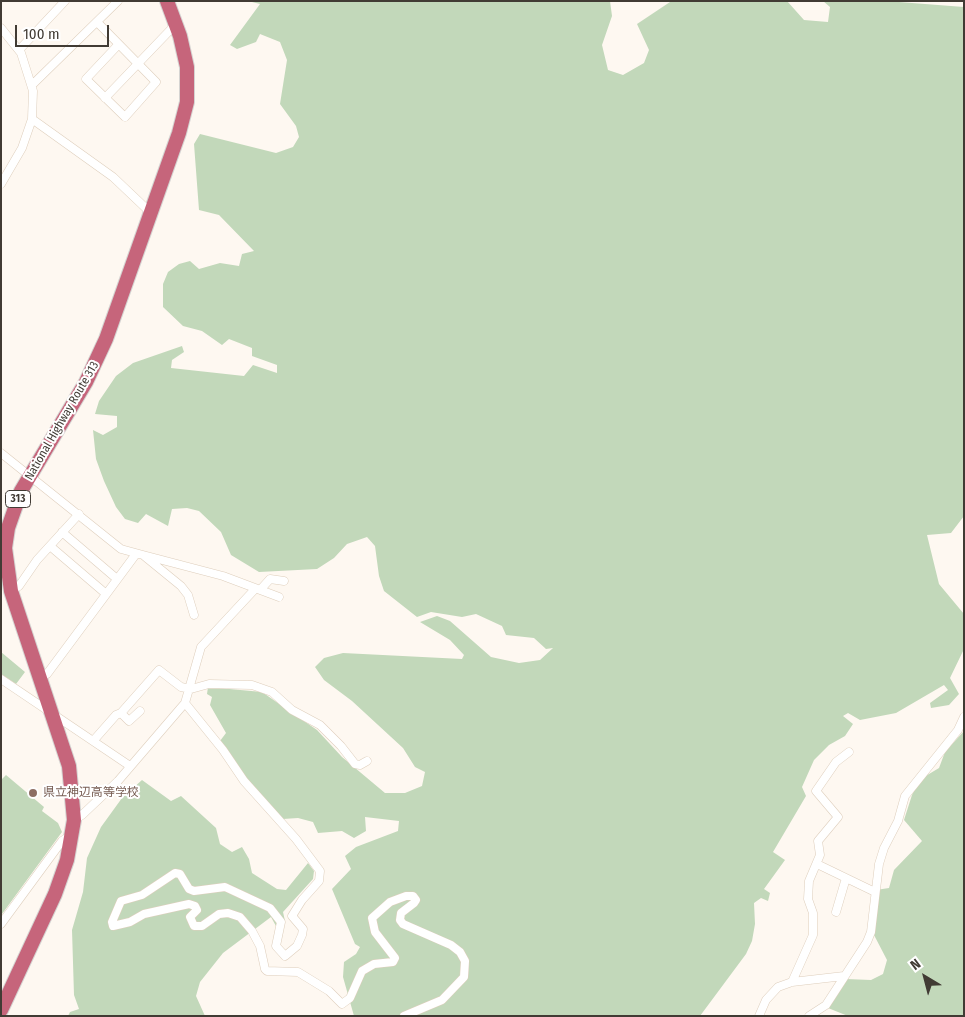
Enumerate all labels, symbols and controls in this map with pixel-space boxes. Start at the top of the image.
scale bar [18,15,111,47]
text: 100 m [23,25,60,43]
street label: National Highway Route 313 [22,359,102,483]
road number: 313 [6,490,30,508]
place label: 県立神辺高等学校 [43,786,139,800]
marker: 県立神辺高等学校 [27,787,39,799]
north arrow [900,952,950,1002]
text: N [907,955,924,974]

